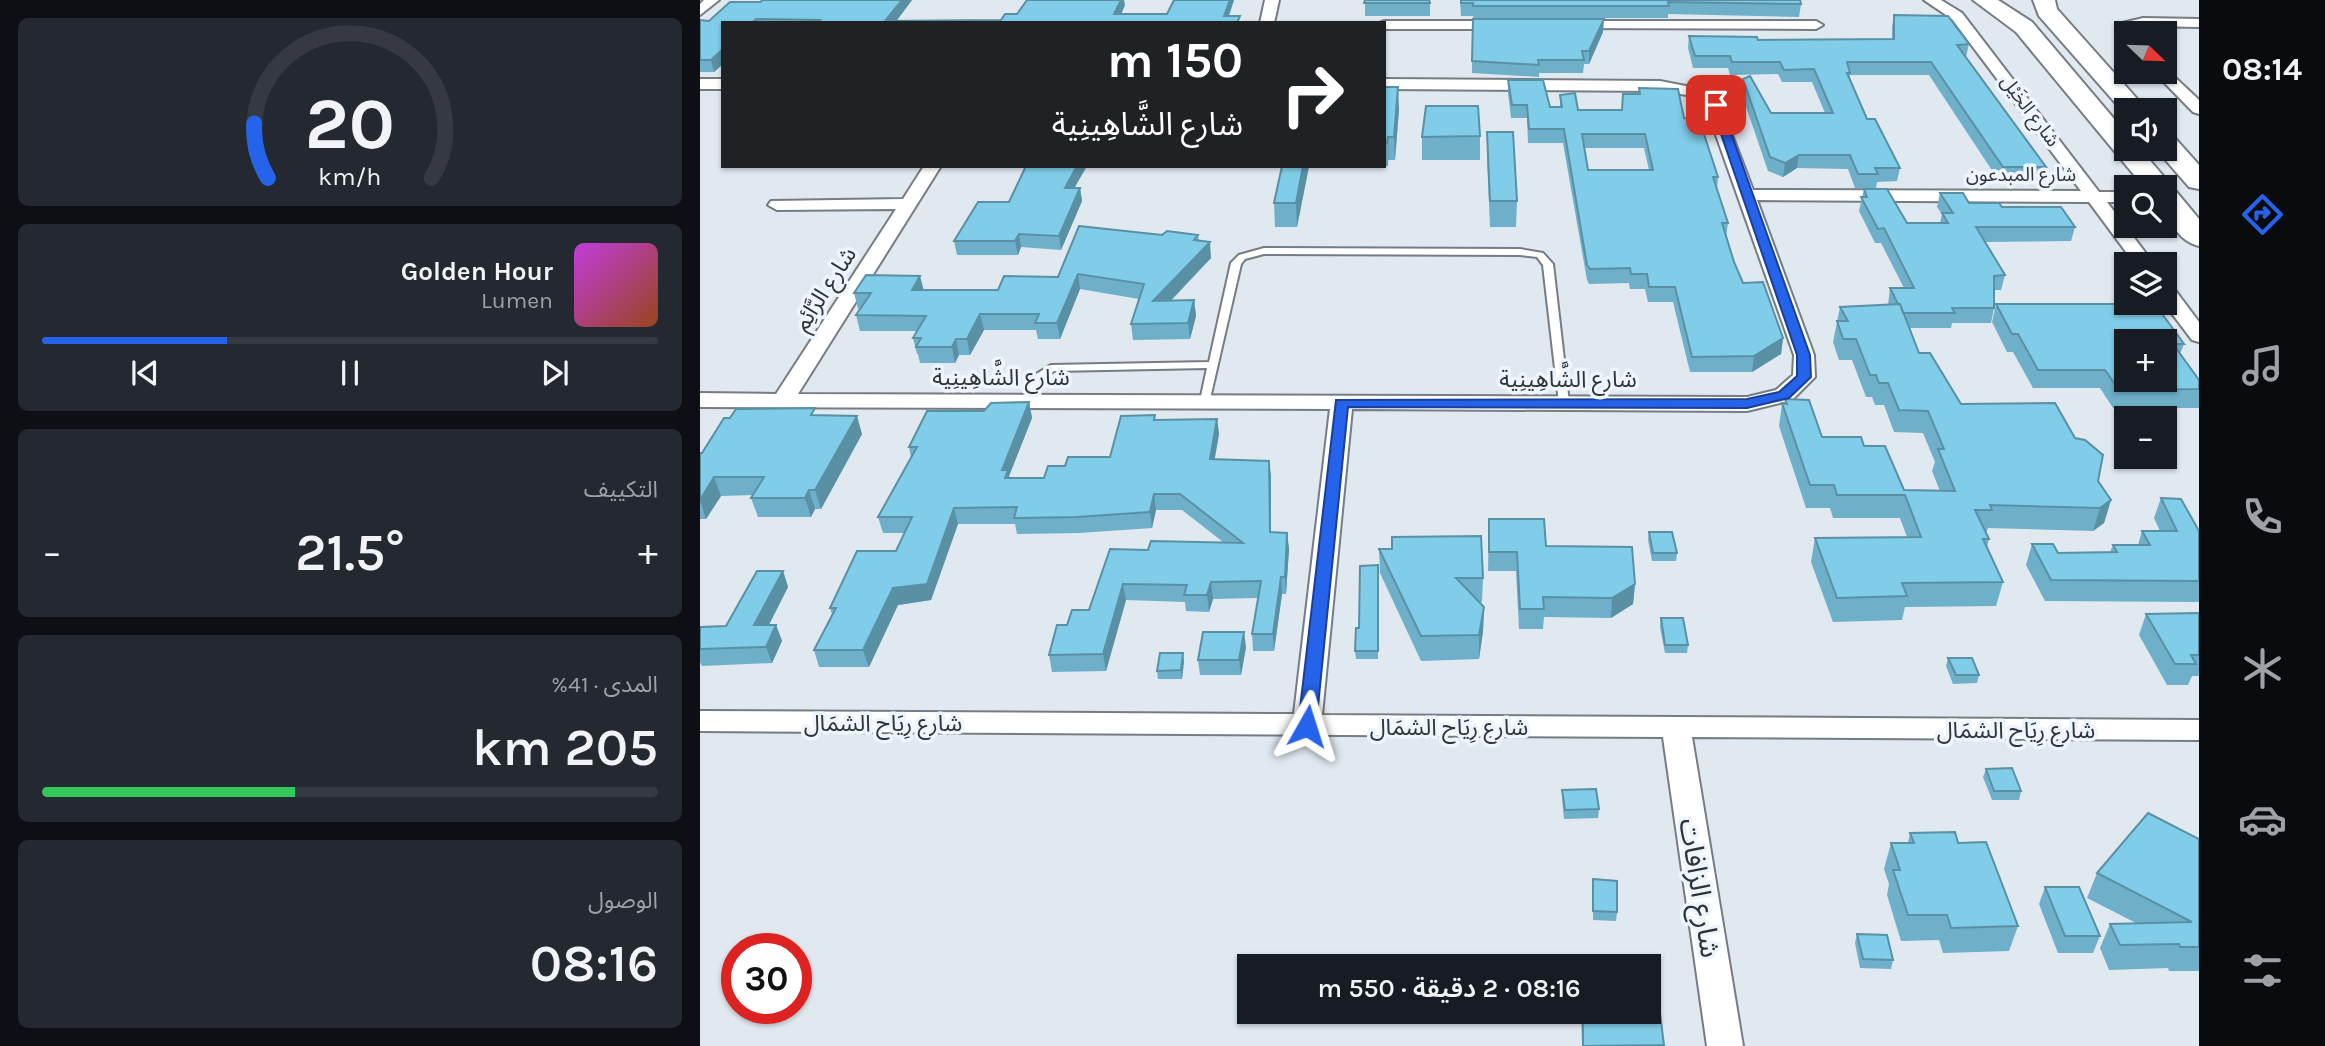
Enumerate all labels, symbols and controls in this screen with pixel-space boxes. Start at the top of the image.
north arrow [2114,21,2177,84]
map controls [2114,21,2177,469]
text: 150 m [1107,32,1243,89]
icon: right [1267,49,1358,140]
text: 08:14 [2222,51,2302,88]
street label: شارع الخَيْل [1994,71,2064,152]
pin [1686,75,1746,135]
text: 20 [305,81,395,166]
icon: arrive [1697,86,1735,124]
button: sound [2114,98,2177,161]
text: شارع الشَّاهِينِية [1052,106,1243,143]
text: km/h [318,162,382,191]
street label: شارع المبدعون [1966,164,2076,188]
button: search [2114,175,2177,238]
icon: directions [2238,190,2287,239]
street label: شارع الرَّائِم [788,242,865,338]
button: layers [2114,252,2177,315]
text: Golden Hour [401,256,553,287]
text: Lumen [481,287,553,314]
button: + [2114,329,2177,392]
icon: music [2238,341,2287,390]
icon: previous [126,354,164,392]
icon: pause [331,354,369,392]
icon: next [536,354,574,392]
street label: شارع الشَّاهِينِية [932,359,1070,394]
street label: شارع الشَّاهِينِية [1499,361,1637,396]
button: − [2114,406,2177,469]
text: التكييف [584,476,658,503]
icon: phone [2238,492,2287,541]
text: 21.5° [295,522,405,583]
text: − [42,530,62,575]
text: + [638,530,658,575]
icon: climate [2238,644,2287,693]
text: المدى · 41% [551,671,658,698]
position arrow [1270,689,1344,763]
street label: شارع رِيَاح الشمَال [804,710,962,740]
street label: شارع رِيَاح الشمَال [1370,714,1528,744]
text: 205 km [472,717,658,778]
street label: شارع رِيَاح الشمَال [1937,717,2095,747]
icon: car [2238,795,2287,844]
street label: شارع الزافات [1669,816,1727,961]
text: الوصول [588,887,658,914]
text: 08:16 [530,933,658,994]
speed limit sign: 30 [721,933,812,1024]
icon: filters [2238,946,2287,995]
text: 08:16 · 2 دقيقة · 550 m [1317,973,1581,1004]

